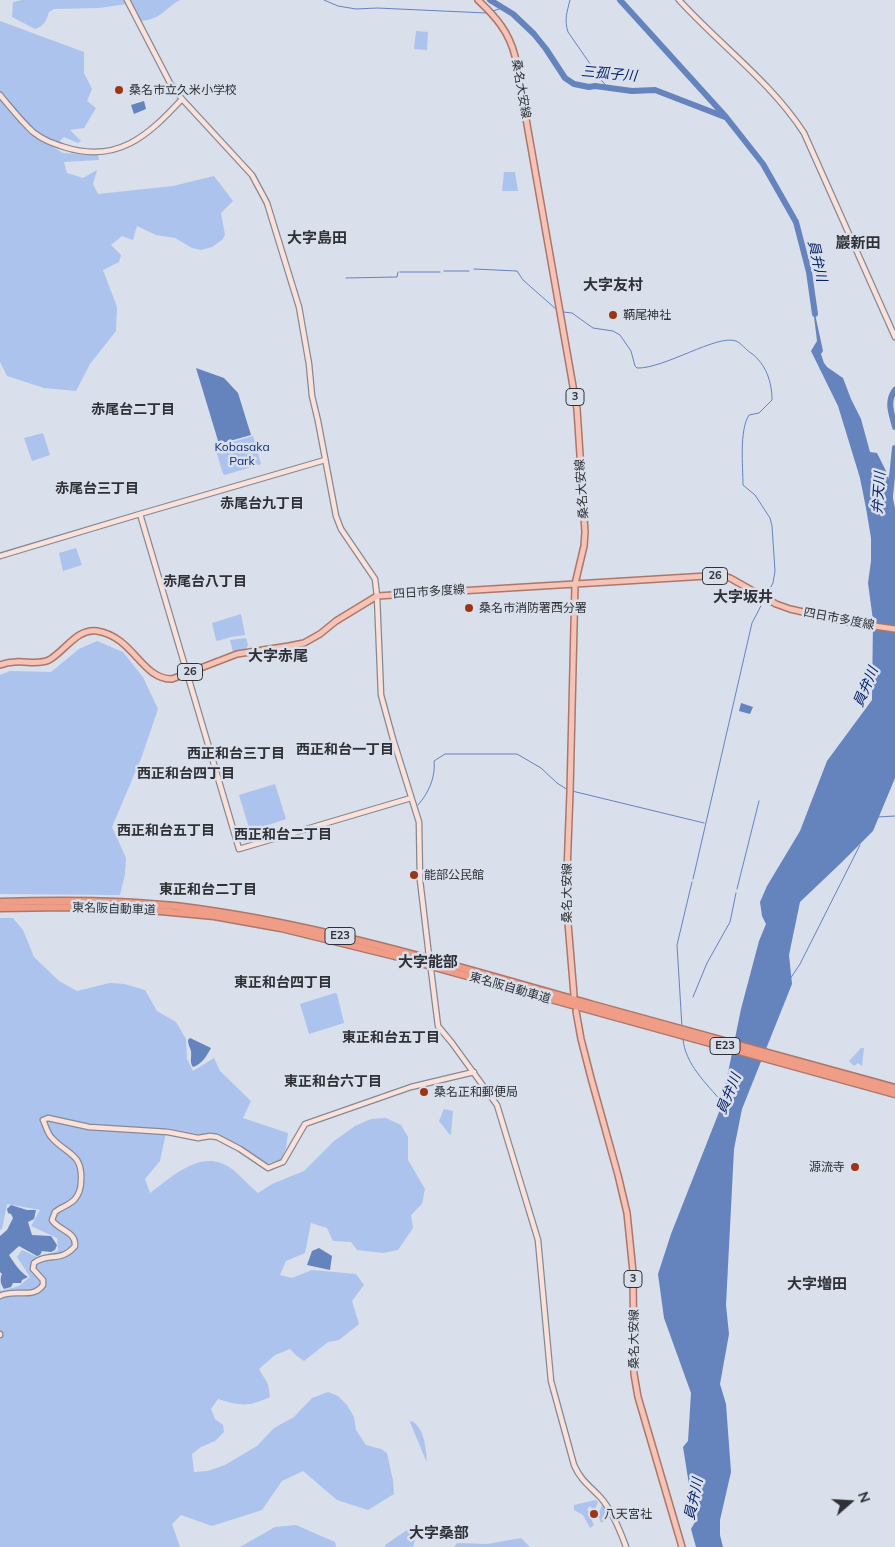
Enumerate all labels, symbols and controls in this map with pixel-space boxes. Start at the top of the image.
street label: 桑名大安線 [509,58,533,120]
water label: 三孤子川 [580,63,638,85]
place label: 桑名市立久米小学校 [129,83,237,97]
marker: 桑名市立久米小学校 [113,84,125,96]
district label: 大字島田 [287,229,347,247]
district label: 巖新田 [836,234,880,252]
water label: 員弁川 [804,239,830,283]
district label: 大字友村 [583,276,643,294]
place label: 鞆尾神社 [623,308,671,322]
marker: 鞆尾神社 [607,309,619,321]
road number: 3 [566,388,584,406]
district label: 赤尾台二丁目 [91,402,175,418]
park label: Kobasaka Park [214,440,270,468]
street label: 桑名大安線 [573,459,591,519]
water label: 弁天川 [869,471,889,515]
district label: 赤尾台三丁目 [55,481,139,497]
district label: 赤尾台九丁目 [220,496,304,512]
road number: 26 [702,568,728,584]
district label: 赤尾台八丁目 [163,574,247,590]
street label: 四日市多度線 [393,582,465,602]
district label: 大字坂井 [713,588,773,606]
place label: 桑名市消防署西分署 [479,601,587,615]
marker: 桑名市消防署西分署 [463,602,475,614]
street label: 四日市多度線 [802,605,876,633]
district label: 大字赤尾 [248,647,308,665]
road number: 26 [178,664,202,680]
water label: 員弁川 [850,664,882,710]
district label: 西正和台一丁目 [296,742,394,758]
district label: 西正和台三丁目 [187,746,285,762]
district label: 西正和台四丁目 [137,766,235,782]
district label: 西正和台五丁目 [117,823,215,839]
district label: 西正和台二丁目 [234,827,332,843]
street label: 桑名大安線 [560,863,574,923]
place label: 能部公民館 [424,868,484,882]
marker: 能部公民館 [408,869,420,881]
district label: 東正和台二丁目 [159,882,257,898]
street label: 東名阪自動車道 [72,900,156,918]
road number: E23 [325,928,355,944]
district label: 大字能部 [398,953,458,971]
street label: 東名阪自動車道 [468,970,552,1006]
district label: 東正和台四丁目 [234,975,332,991]
district label: 東正和台五丁目 [342,1030,440,1046]
road number: E23 [710,1038,740,1054]
water label: 員弁川 [713,1071,745,1117]
district label: 東正和台六丁目 [284,1074,382,1090]
place label: 桑名正和郵便局 [434,1085,518,1099]
marker: 桑名正和郵便局 [418,1086,430,1098]
place label: 源流寺 [809,1160,845,1174]
marker: 源流寺 [849,1161,861,1173]
road number: 3 [624,1270,642,1288]
district label: 大字増田 [787,1275,847,1293]
street label: 桑名大安線 [627,1309,641,1369]
water label: 員弁川 [681,1477,707,1521]
north arrow [825,1477,875,1527]
text: N [854,1489,874,1505]
place label: 八天宮社 [604,1507,652,1521]
marker: 八天宮社 [588,1508,600,1520]
district label: 大字桑部 [409,1524,469,1542]

